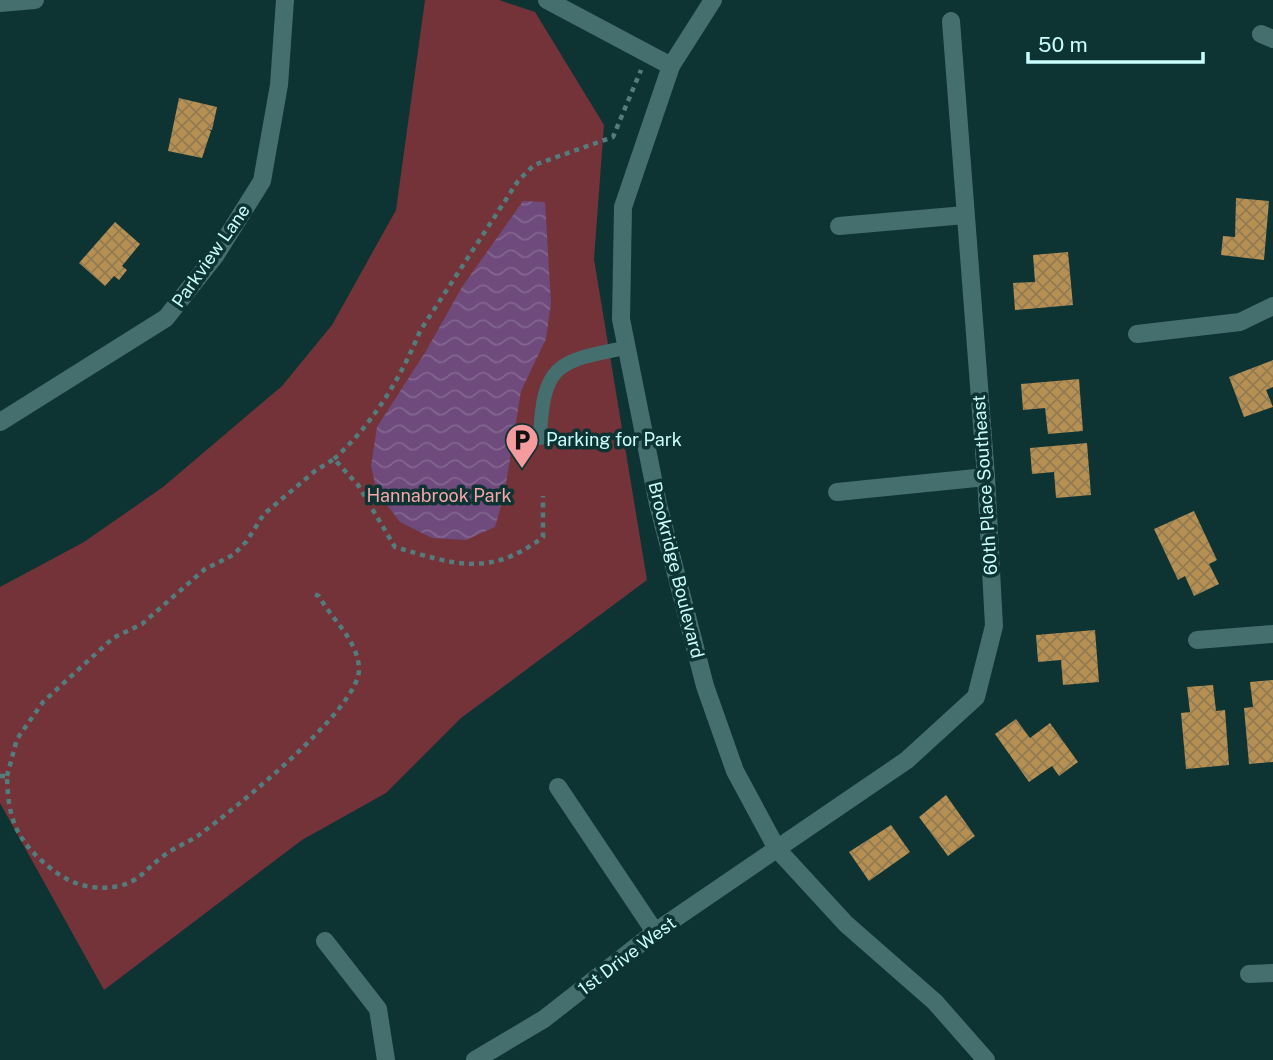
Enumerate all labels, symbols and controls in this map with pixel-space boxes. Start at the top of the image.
scale bar [1028,21,1203,65]
text: 50 m [1038,32,1088,57]
street label: Parkview Lane [167,200,254,311]
street label: 60th Place Southeast [968,394,1001,576]
parking icon: Parking for Park [503,421,541,470]
place label: Parking for Park [546,429,682,450]
street label: Brookridge Boulevard [644,479,709,660]
park label: Hannabrook Park [366,485,512,506]
street label: 1st Drive West [574,912,680,999]

